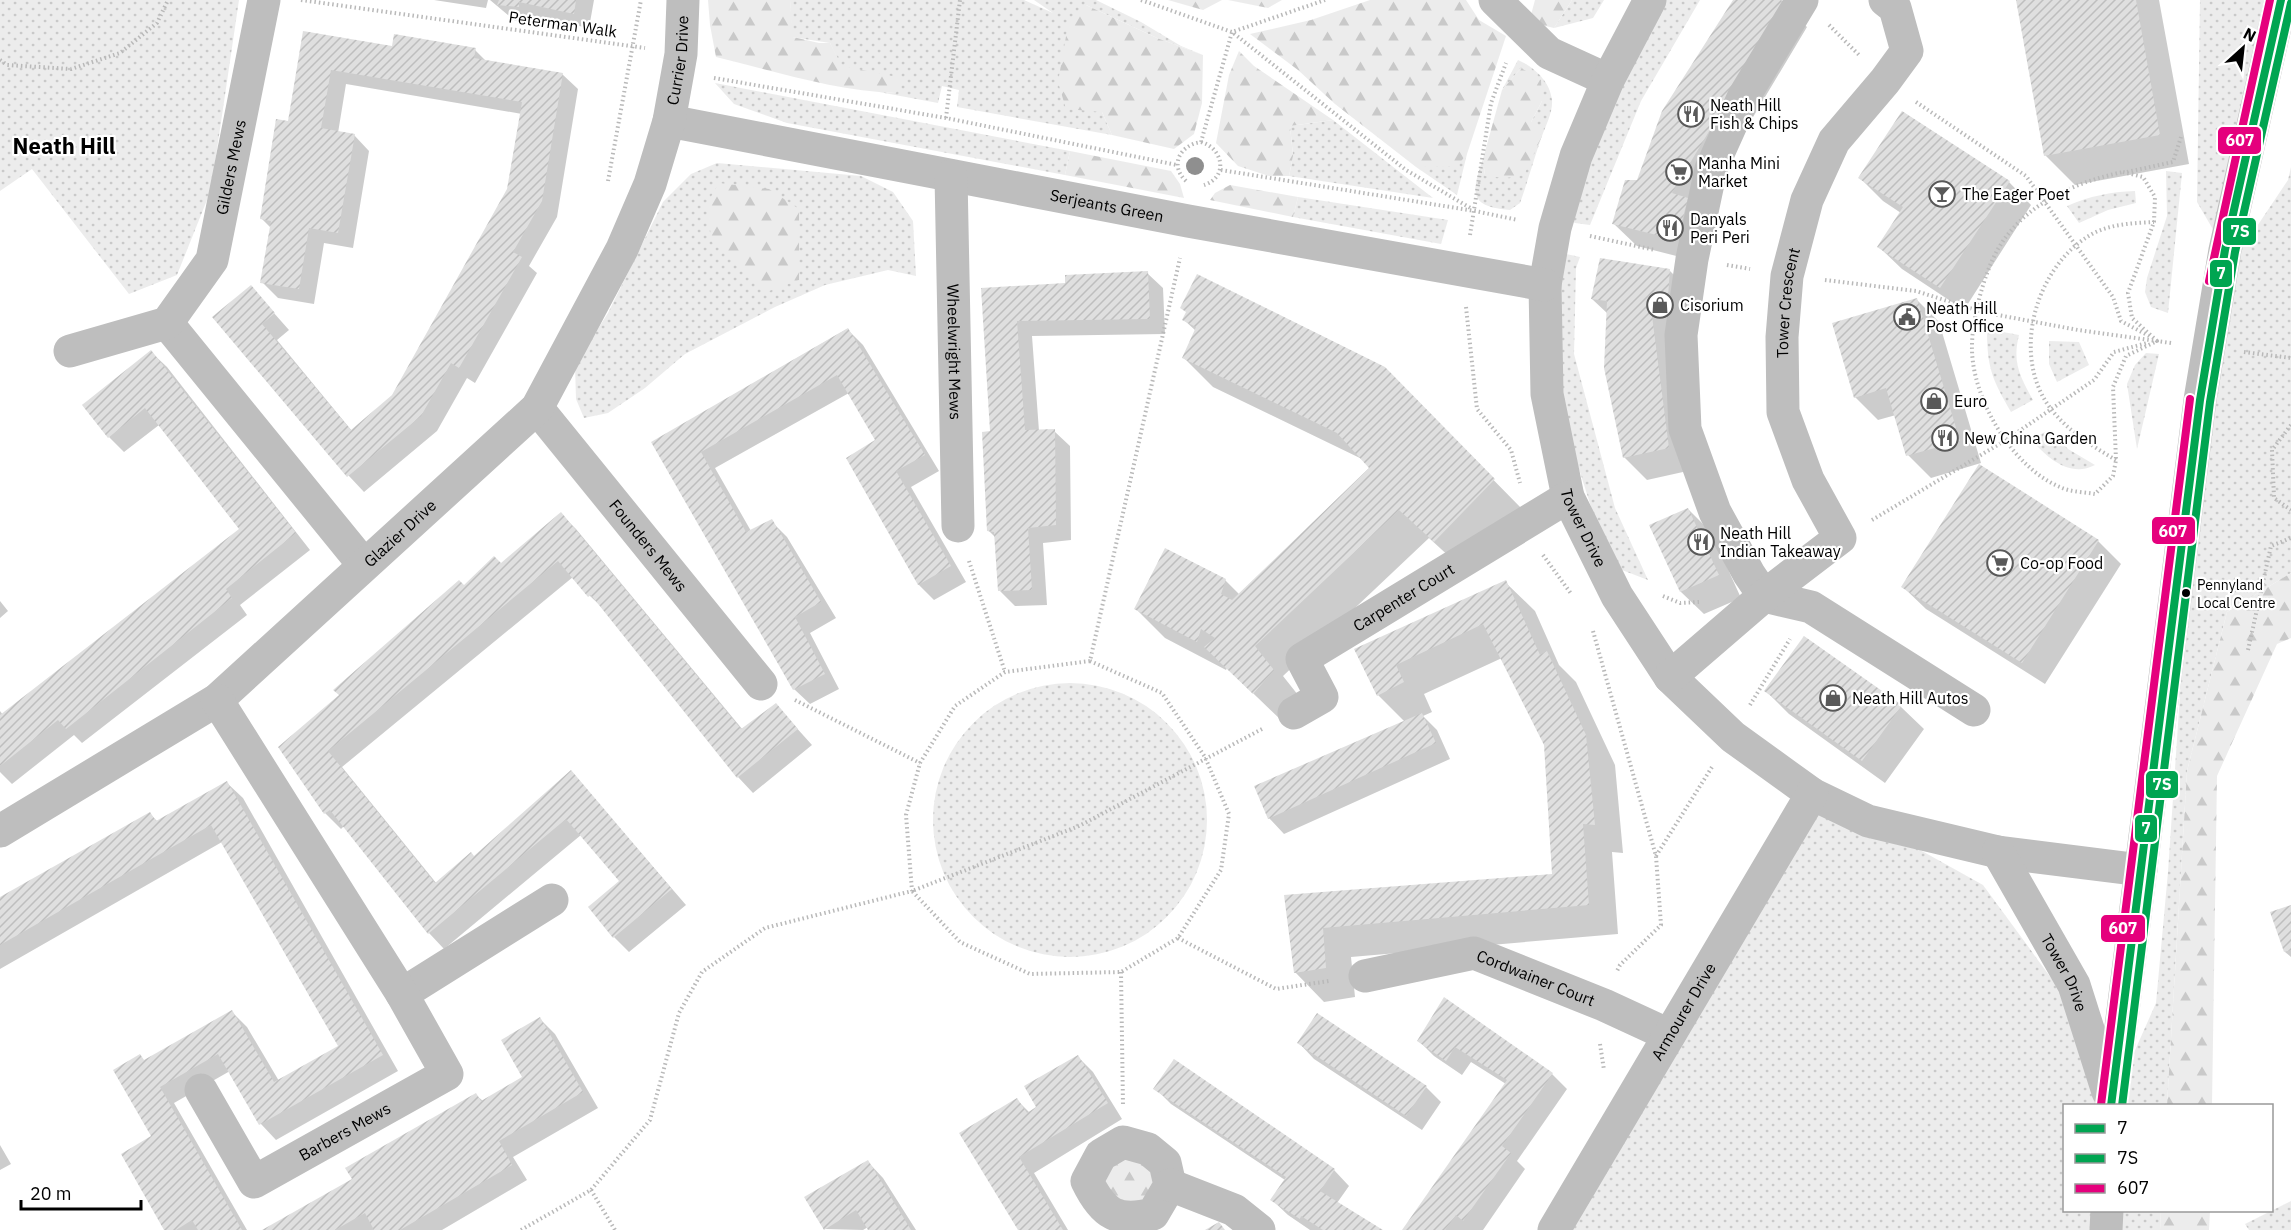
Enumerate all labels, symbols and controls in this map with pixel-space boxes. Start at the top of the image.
street label: Peterman Walk [508,7,619,42]
street label: Currier Drive [662,15,692,107]
north arrow [2213,18,2273,78]
text: N [2240,23,2260,46]
place label: Neath Hill Fish & Chips [1710,95,1799,133]
restaurant icon: Neath Hill Fish & Chips [1676,99,1706,129]
street label: Gilders Mews [211,118,250,217]
line badge: 607 [2217,126,2262,155]
text: 607 [2226,130,2254,150]
district label: Neath Hill [13,131,116,160]
place label: Manha Mini Market [1698,153,1780,191]
supermarket icon: Manha Mini Market [1664,157,1694,187]
bar icon: The Eager Poet [1927,179,1957,209]
place label: The Eager Poet [1962,184,2070,204]
street label: Serjeants Green [1048,185,1165,226]
place label: Danyals Peri Peri [1690,209,1750,247]
restaurant icon: Danyals Peri Peri [1655,213,1685,243]
line badge: 7S [2222,217,2257,246]
text: 7S [2230,221,2250,241]
street label: Tower Crescent [1772,245,1804,358]
line badge: 7 [2209,259,2233,288]
text: 7 [2216,263,2226,283]
street label: Wheelwright Mews [943,284,966,420]
shop icon: Cisorium [1645,290,1675,320]
place label: Cisorium [1680,295,1744,315]
place label: Neath Hill Post Office [1926,298,2004,336]
public building icon: Neath Hill Post Office [1892,302,1922,332]
shop icon: Euro [1919,386,1949,416]
place label: Euro [1954,391,1987,411]
restaurant icon: New China Garden [1930,423,1960,453]
place label: New China Garden [1964,428,2097,448]
street label: Tower Drive [1557,487,1611,570]
street label: Glazier Drive [359,495,440,571]
street label: Founders Mews [605,495,692,596]
line badge: 607 [2151,516,2196,545]
text: 607 [2159,521,2187,541]
place label: Neath Hill Indian Takeaway [1720,523,1841,561]
restaurant icon: Neath Hill Indian Takeaway [1686,527,1716,557]
supermarket icon: Co-op Food [1985,548,2015,578]
place label: Co-op Food [2020,553,2103,573]
street label: Carpenter Court [1349,559,1458,636]
place label: Pennyland Local Centre [2197,576,2276,612]
marker: Pennyland Local Centre [2180,587,2192,599]
shop icon: Neath Hill Autos [1818,683,1848,713]
place label: Neath Hill Autos [1852,688,1968,708]
line badge: 7S [2145,770,2179,799]
text: 7S [2152,774,2172,794]
line badge: 7 [2134,814,2158,843]
text: 7 [2141,818,2151,838]
line badge: 607 [2100,914,2146,943]
text: 607 [2109,918,2137,938]
street label: Tower Drive [2037,930,2092,1014]
street label: Cordwainer Court [1474,945,1598,1010]
street label: Armourer Drive [1647,959,1720,1064]
street label: Barbers Mews [295,1098,394,1165]
legend [2063,1104,2273,1212]
text: 7 [2117,1116,2128,1139]
text: 7S [2117,1146,2138,1169]
scale bar [21,1173,141,1211]
text: 607 [2117,1176,2149,1199]
text: 20 m [30,1182,72,1205]

